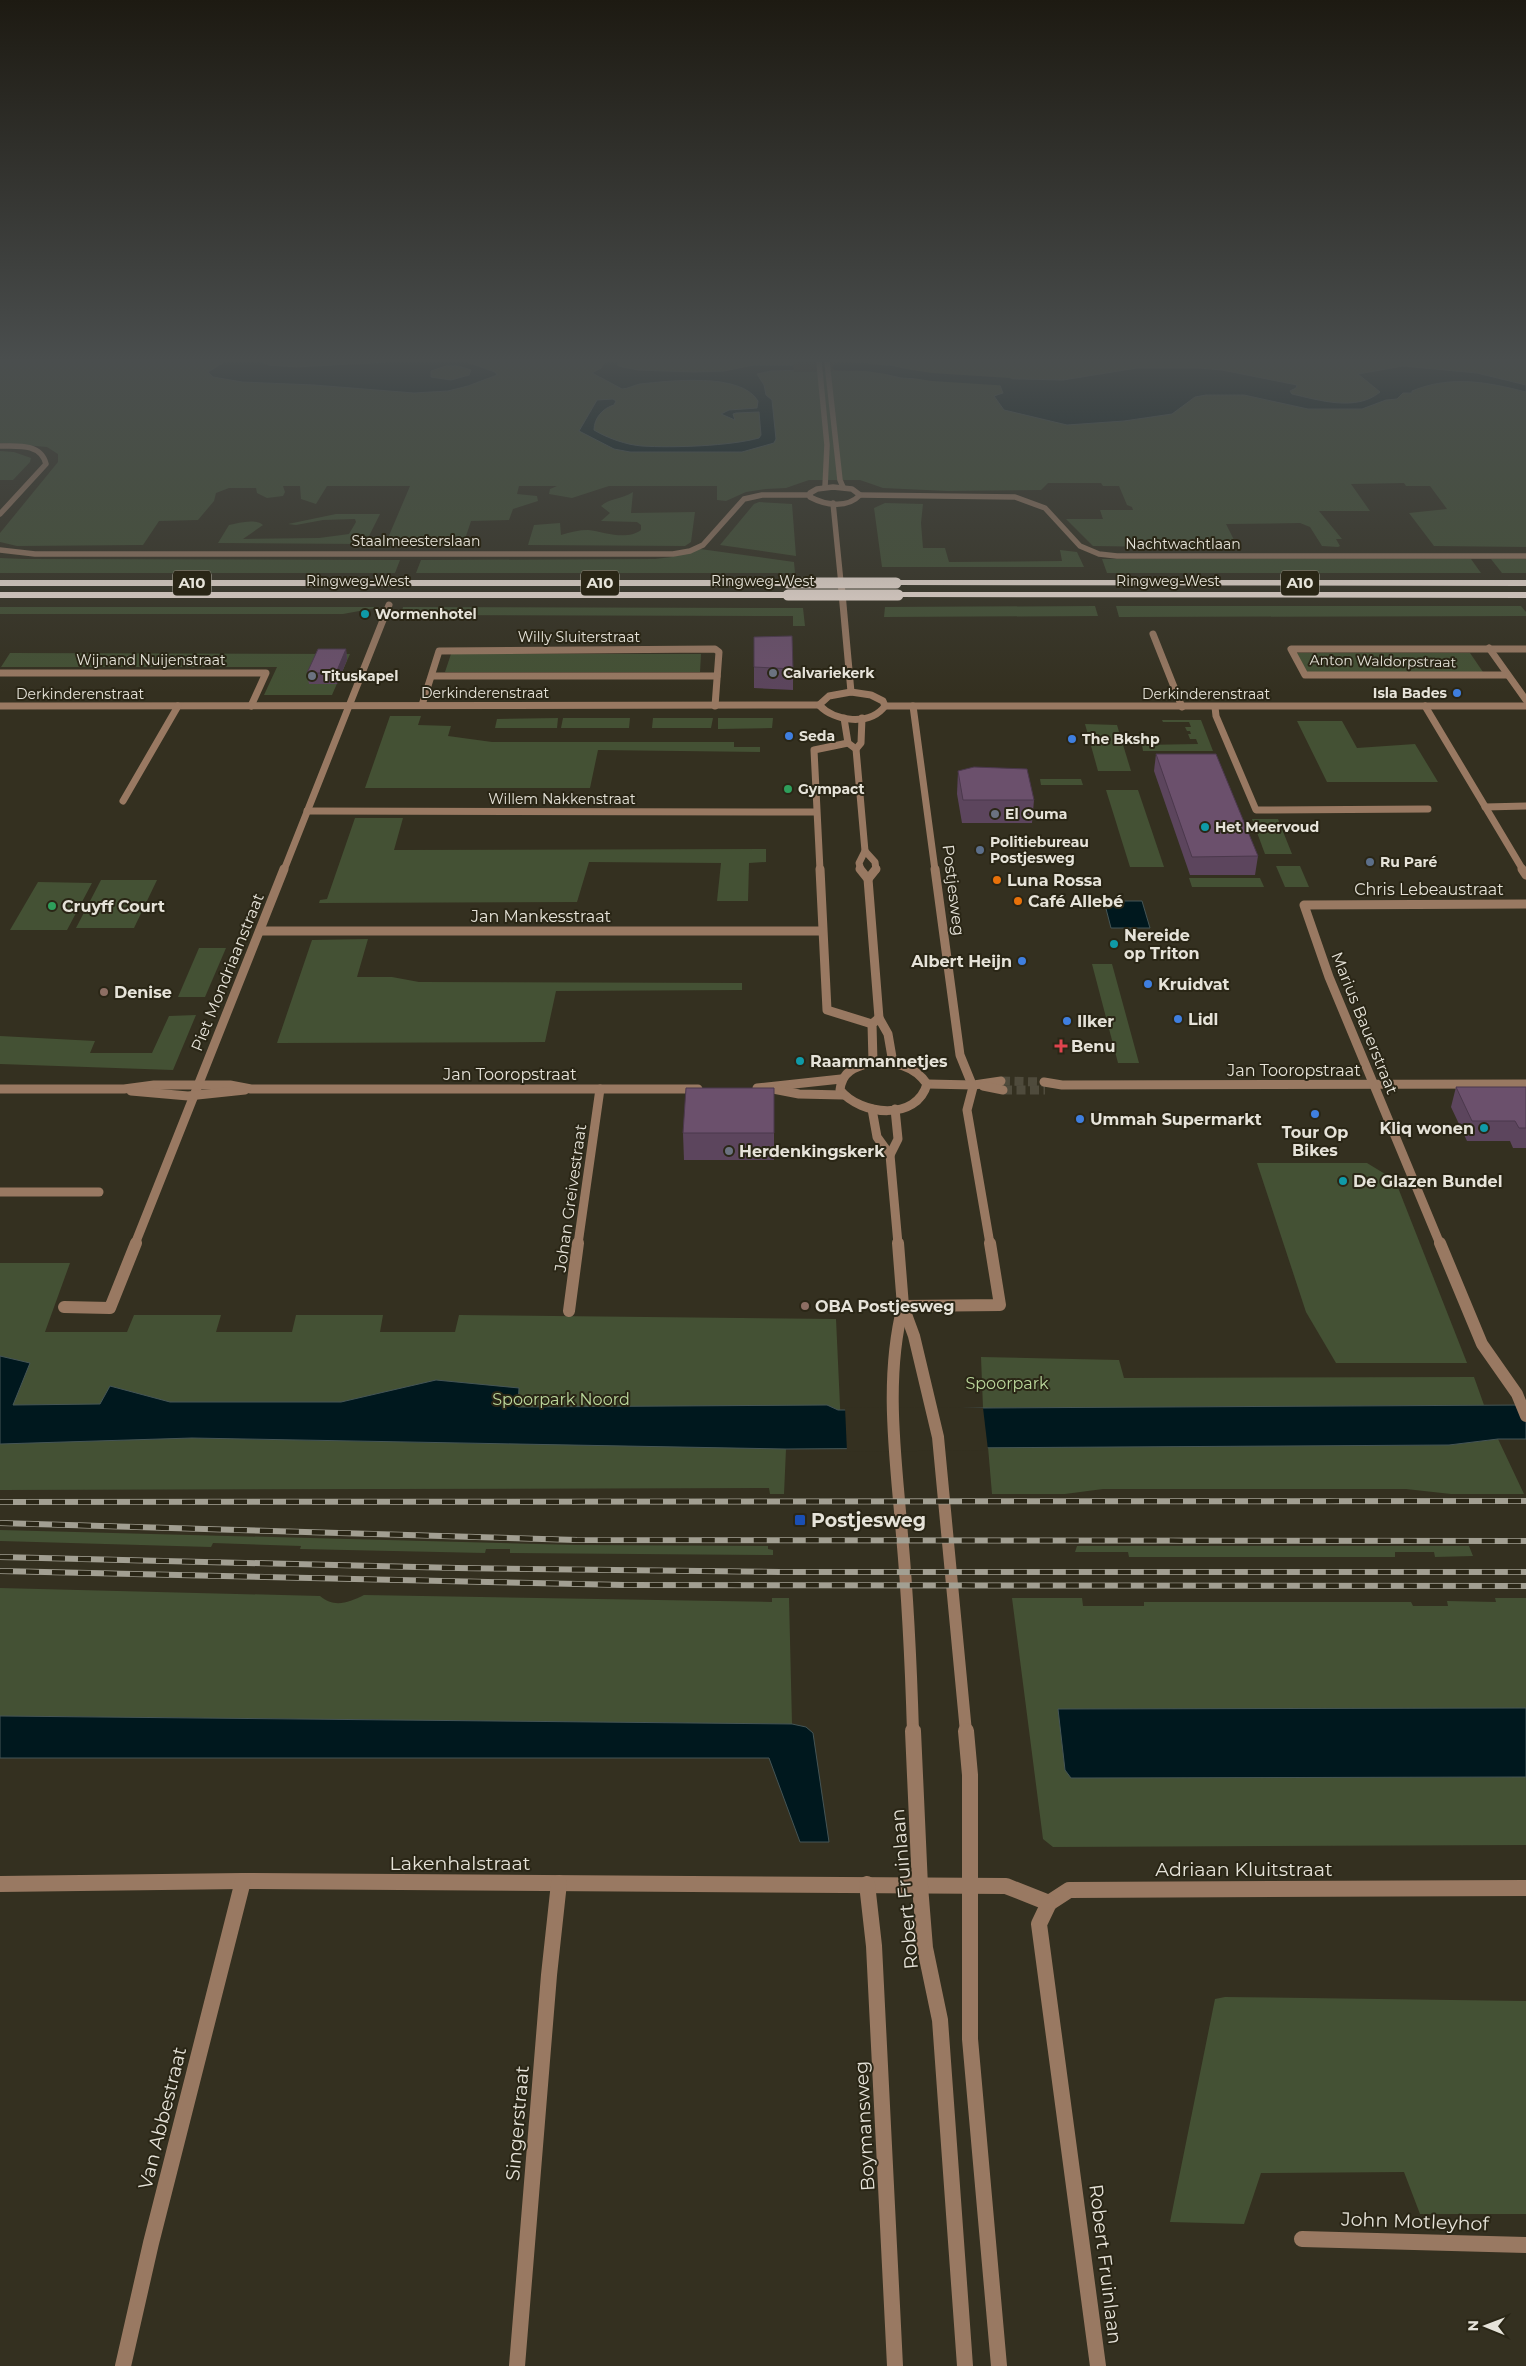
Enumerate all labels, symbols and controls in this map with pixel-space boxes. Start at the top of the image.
street label: Staalmeesterslaan [352,532,480,550]
street label: Nachtwachtlaan [1125,535,1241,553]
road number: A10 [173,570,211,596]
road number: A10 [581,570,619,596]
road number: A10 [1281,570,1319,596]
street label: Ringweg-West [306,572,410,590]
street label: Ringweg-West [711,572,815,590]
street label: Ringweg-West [1116,572,1220,590]
place label: Wormenhotel [375,605,477,623]
marker: Wormenhotel [359,608,371,620]
street label: Willy Sluiterstraat [518,628,641,646]
street label: Wijnand Nuijenstraat [76,651,226,669]
street label: Anton Waldorpstraat [1310,651,1457,671]
place label: Calvariekerk [783,664,875,682]
place label: Tituskapel [322,667,398,685]
marker: Calvariekerk [767,667,779,679]
marker: Tituskapel [306,670,318,682]
street label: Derkinderenstraat [421,684,549,702]
place label: Isla Bades [1373,684,1448,702]
street label: Derkinderenstraat [16,685,144,703]
street label: Derkinderenstraat [1142,685,1270,703]
marker: Isla Bades [1451,687,1463,699]
place label: Seda [799,727,835,745]
marker: Seda [783,730,795,742]
place label: The Bkshp [1082,730,1160,748]
marker: The Bkshp [1066,733,1078,745]
place label: Gympact [798,780,865,798]
marker: Gympact [782,783,794,795]
street label: Willem Nakkenstraat [488,790,636,808]
place label: El Ouma [1005,805,1067,823]
marker: El Ouma [989,808,1001,820]
place label: Het Meervoud [1215,818,1319,836]
marker: Het Meervoud [1199,821,1211,833]
place label: Politiebureau Postjesweg [990,833,1089,867]
street label: Postjesweg [938,843,969,937]
marker: Politiebureau Postjesweg [974,844,986,856]
place label: Ru Paré [1380,853,1437,871]
marker: Ru Paré [1364,856,1376,868]
place label: Luna Rossa [1007,871,1102,890]
marker: Luna Rossa [991,874,1003,886]
street label: Chris Lebeaustraat [1354,880,1504,899]
street label: Piet Mondriaanstraat [187,890,268,1054]
place label: Café Allebé [1028,892,1123,911]
marker: Café Allebé [1012,895,1024,907]
place label: Cruyff Court [62,897,165,916]
marker: Cruyff Court [46,900,58,912]
street label: Jan Mankesstraat [470,907,612,926]
place label: Nereide op Triton [1124,926,1200,963]
marker: Nereide op Triton [1108,938,1120,950]
street label: Marius Bauerstraat [1327,949,1402,1098]
place label: Albert Heijn [910,952,1012,971]
marker: Albert Heijn [1016,955,1028,967]
place label: Kruidvat [1158,975,1230,994]
marker: Kruidvat [1142,978,1154,990]
place label: Denise [114,983,172,1002]
marker: Denise [98,986,110,998]
place label: Lidl [1188,1010,1218,1029]
place label: Ilker [1077,1012,1114,1031]
marker: Lidl [1172,1013,1184,1025]
marker: Ilker [1061,1015,1073,1027]
place label: Benu [1071,1037,1115,1056]
marker: Benu [1055,1040,1067,1052]
place label: Raammannetjes [810,1052,948,1071]
marker: Raammannetjes [794,1055,806,1067]
street label: Jan Tooropstraat [1226,1061,1361,1080]
street label: Jan Tooropstraat [442,1065,577,1084]
marker: Tour Op Bikes [1309,1108,1321,1120]
place label: Ummah Supermarkt [1090,1110,1262,1129]
marker: Ummah Supermarkt [1074,1113,1086,1125]
place label: Kliq wonen [1379,1119,1474,1138]
street label: Johan Greivestraat [551,1122,590,1274]
marker: Kliq wonen [1478,1122,1490,1134]
place label: Tour Op Bikes [1282,1123,1348,1160]
place label: Herdenkingskerk [739,1142,885,1161]
marker: Herdenkingskerk [723,1145,735,1157]
place label: De Glazen Bundel [1353,1172,1502,1191]
marker: De Glazen Bundel [1337,1175,1349,1187]
place label: OBA Postjesweg [815,1297,954,1316]
marker: OBA Postjesweg [799,1300,811,1312]
park label: Spoorpark [965,1374,1049,1393]
park label: Spoorpark Noord [492,1390,630,1409]
place label: Postjesweg [811,1509,926,1532]
marker: Postjesweg [793,1513,807,1527]
street label: Robert Fruinlaan [886,1808,923,1970]
street label: Lakenhalstraat [390,1852,531,1875]
street label: Adriaan Kluitstraat [1155,1858,1333,1881]
street label: Van Abbestraat [134,2044,191,2192]
street label: Boymansweg [850,2060,879,2192]
street label: Singerstraat [501,2064,534,2182]
street label: Robert Fruinlaan [1084,2183,1127,2345]
street label: John Motleyhof [1340,2207,1491,2236]
north arrow [1461,2301,1511,2351]
text: N [1464,2320,1482,2332]

